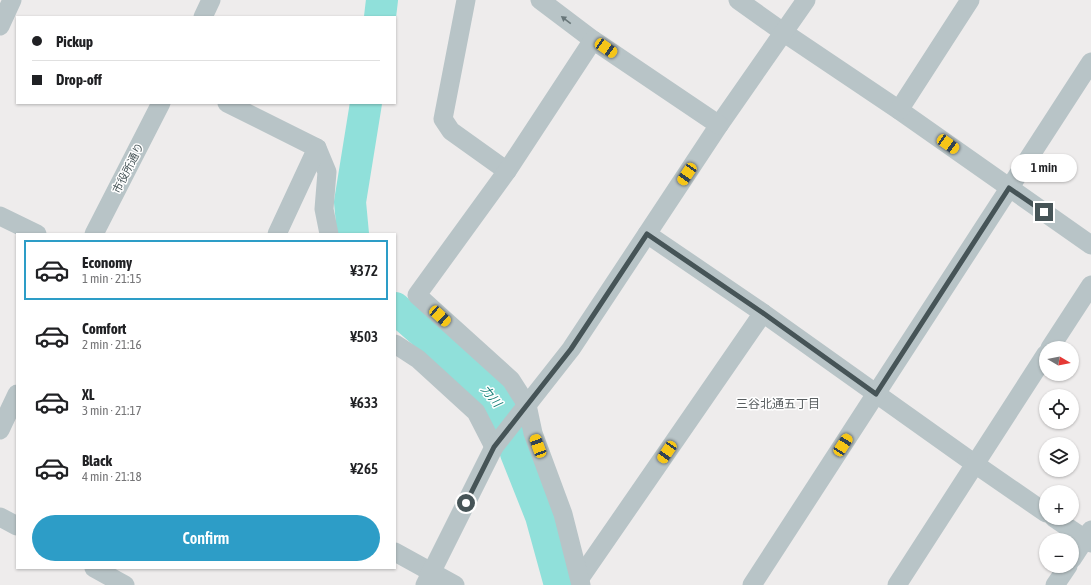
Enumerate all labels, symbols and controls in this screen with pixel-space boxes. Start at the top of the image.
one-way arrow [561,16,572,24]
text: Pickup [56,33,93,50]
car [593,36,619,60]
text: Drop-off [56,71,102,88]
car [935,132,961,156]
street label: 市役所通り [110,141,146,195]
callout: 1 min [1011,154,1077,182]
text: 1 min [1031,160,1057,175]
car [675,161,699,187]
route end [1035,203,1053,221]
icon: car [34,252,70,288]
text: Economy [82,254,132,271]
text: ¥372 [350,262,378,279]
text: 1 min · 21:15 [82,271,142,286]
car [427,304,453,328]
icon: car [34,318,70,354]
text: Comfort [82,320,126,337]
text: ¥503 [350,328,378,345]
text: 2 min · 21:16 [82,337,142,352]
north arrow [1039,341,1079,381]
map controls [1039,341,1079,573]
water label: 力川 [478,382,505,411]
icon: car [34,384,70,420]
text: XL [82,386,95,403]
button: locate [1039,389,1079,429]
text: ¥633 [350,394,378,411]
district label: 三谷北通五丁目 [736,397,820,411]
text: 3 min · 21:17 [82,403,142,418]
car [831,432,855,458]
car [528,433,548,459]
button: layers [1039,437,1079,477]
car [655,439,679,465]
icon: car [34,450,70,486]
text: Black [82,452,112,469]
text: ¥265 [350,460,378,477]
text: 4 min · 21:18 [82,469,142,484]
button: + [1039,485,1079,525]
route start [457,494,475,512]
button: Confirm [32,515,380,561]
button: − [1039,533,1079,573]

